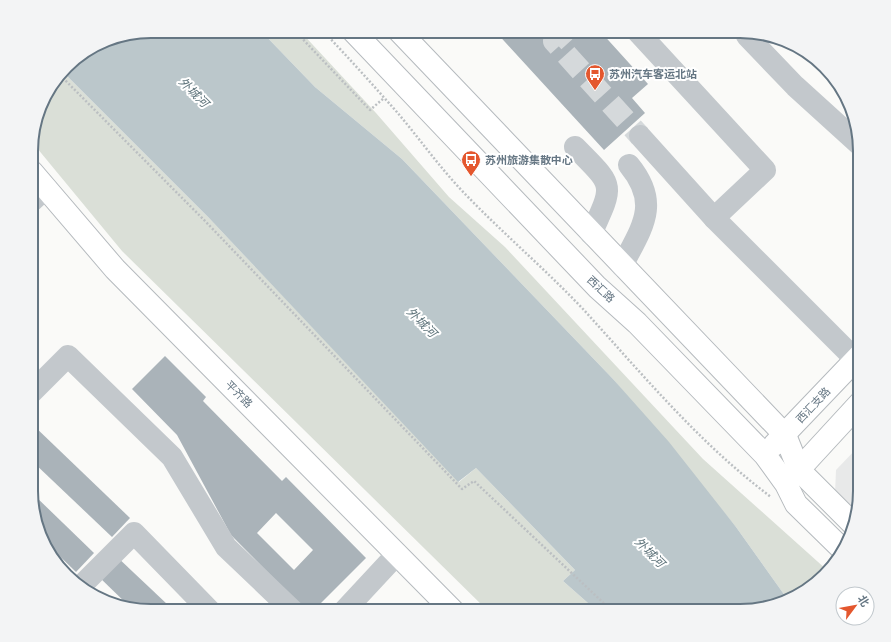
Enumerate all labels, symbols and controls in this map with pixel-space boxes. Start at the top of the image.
bus stop icon: 苏州汽车客运北站 [584,63,606,91]
place label: 苏州汽车客运北站 [609,67,697,81]
water label: 外城河 [176,74,213,111]
bus stop icon: 苏州旅游集散中心 [460,149,482,177]
place label: 苏州旅游集散中心 [485,153,573,167]
street label: 西汇路 [584,273,618,305]
water label: 外城河 [404,304,441,341]
street label: 平齐路 [222,377,256,411]
street label: 西汇支路 [793,384,833,426]
water label: 外城河 [632,534,669,571]
north arrow [835,586,875,626]
text: 北 [855,592,872,609]

